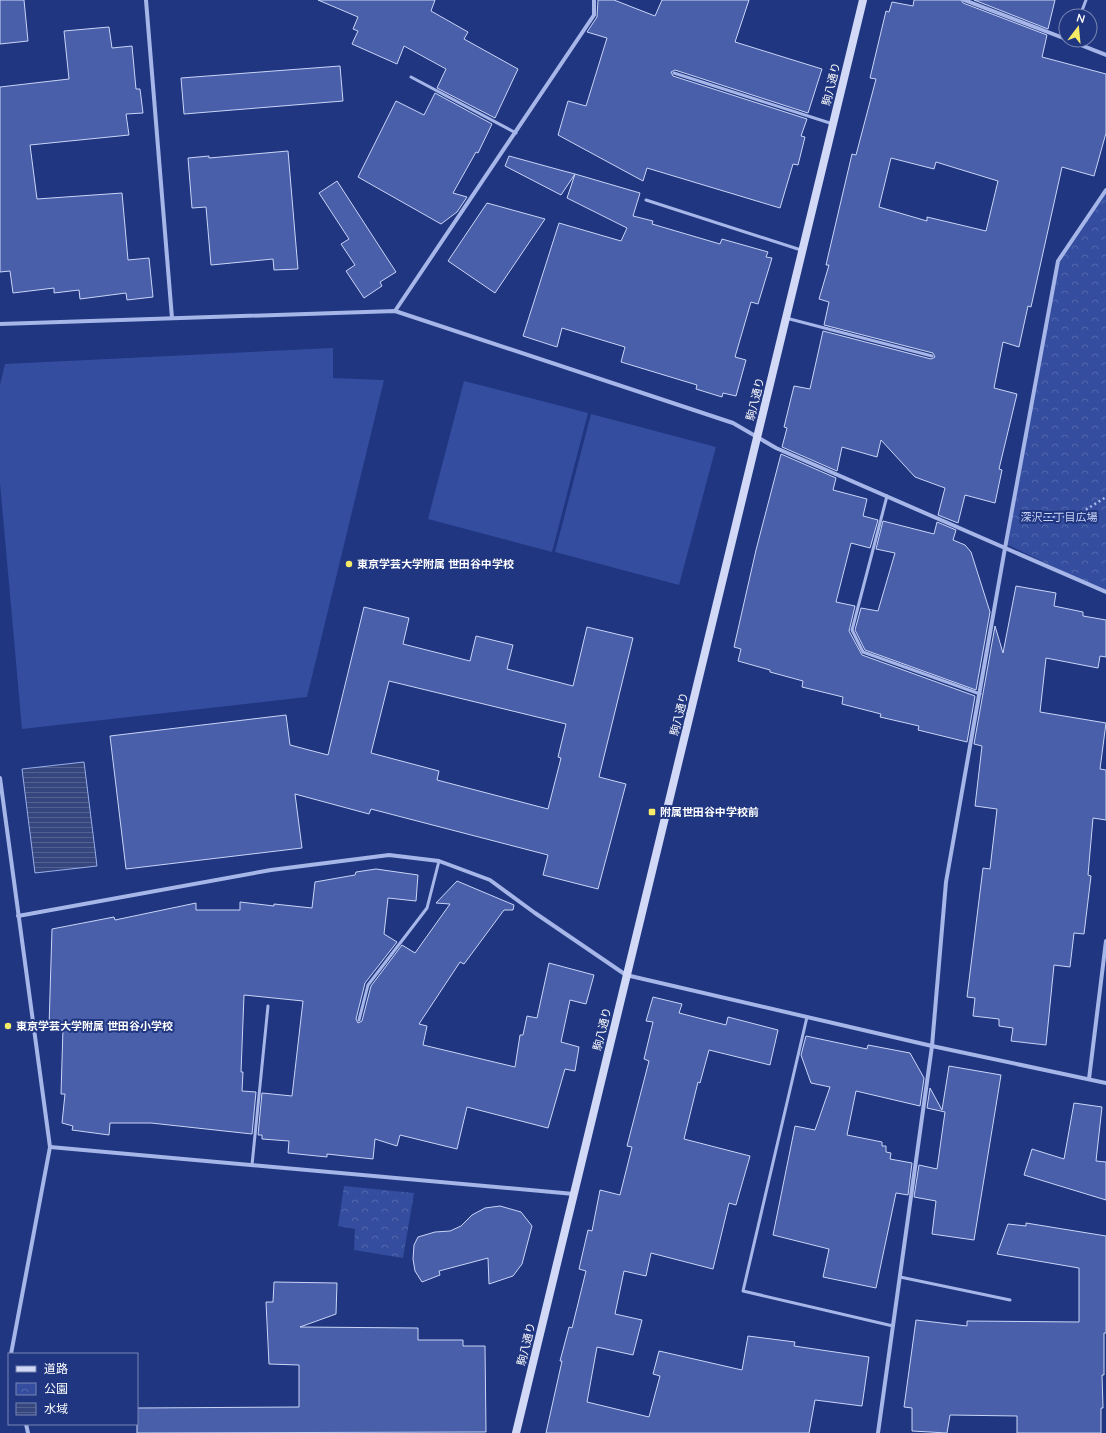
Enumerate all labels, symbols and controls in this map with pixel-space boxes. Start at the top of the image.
north arrow [1058,8,1098,48]
text: N [1075,11,1087,26]
street label: 駒八通り [819,61,843,107]
street label: 駒八通り [743,376,767,422]
park label: 深沢二丁目広場 [1021,510,1098,524]
place label: 東京学芸大学附属 世田谷中学校 [357,557,514,571]
marker: 東京学芸大学附属 世田谷中学校 [344,559,354,569]
street label: 駒八通り [667,691,691,737]
place label: 附属世田谷中学校前 [660,805,759,819]
marker: 附属世田谷中学校前 [647,807,657,817]
street label: 駒八通り [590,1006,614,1052]
place label: 東京学芸大学附属 世田谷小学校 [16,1019,173,1033]
marker: 東京学芸大学附属 世田谷小学校 [3,1021,13,1031]
street label: 駒八通り [514,1321,538,1367]
legend [8,1353,138,1425]
text: 道路 [44,1361,68,1376]
text: 公園 [44,1381,68,1396]
text: 水域 [44,1401,68,1416]

